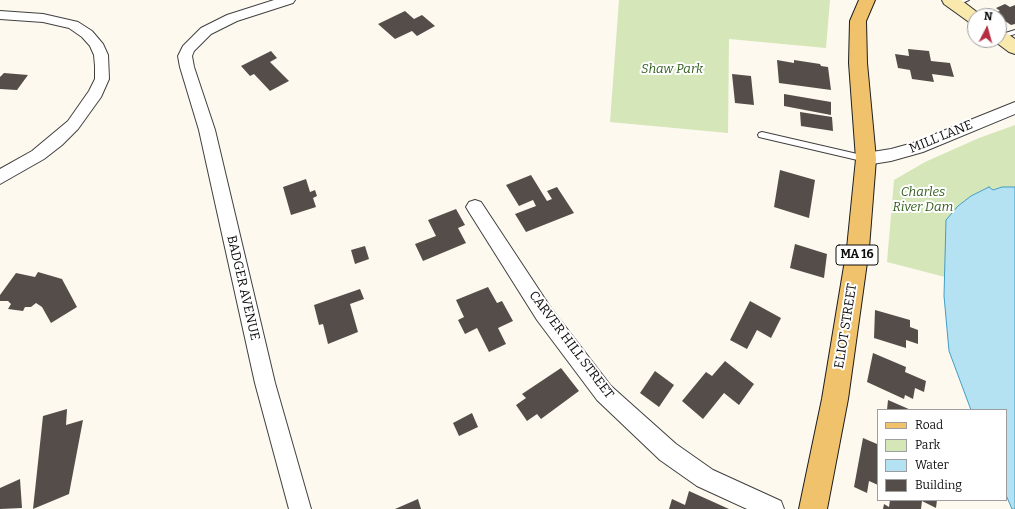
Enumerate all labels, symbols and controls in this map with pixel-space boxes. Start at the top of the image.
north arrow [967,8,1007,48]
text: N [983,10,993,23]
park label: Shaw Park [641,61,703,77]
street label: MILL LANE [907,117,975,157]
park label: Charles River Dam [893,184,953,215]
street label: BADGER AVENUE [223,234,263,342]
road number: MA 16 [836,245,878,265]
street label: ELIOT STREET [832,282,860,370]
street label: CARVER HILL STREET [525,288,617,402]
legend [877,409,1007,501]
text: Road [915,418,943,432]
text: Park [915,438,940,452]
text: Water [915,458,949,472]
text: Building [915,478,962,492]

